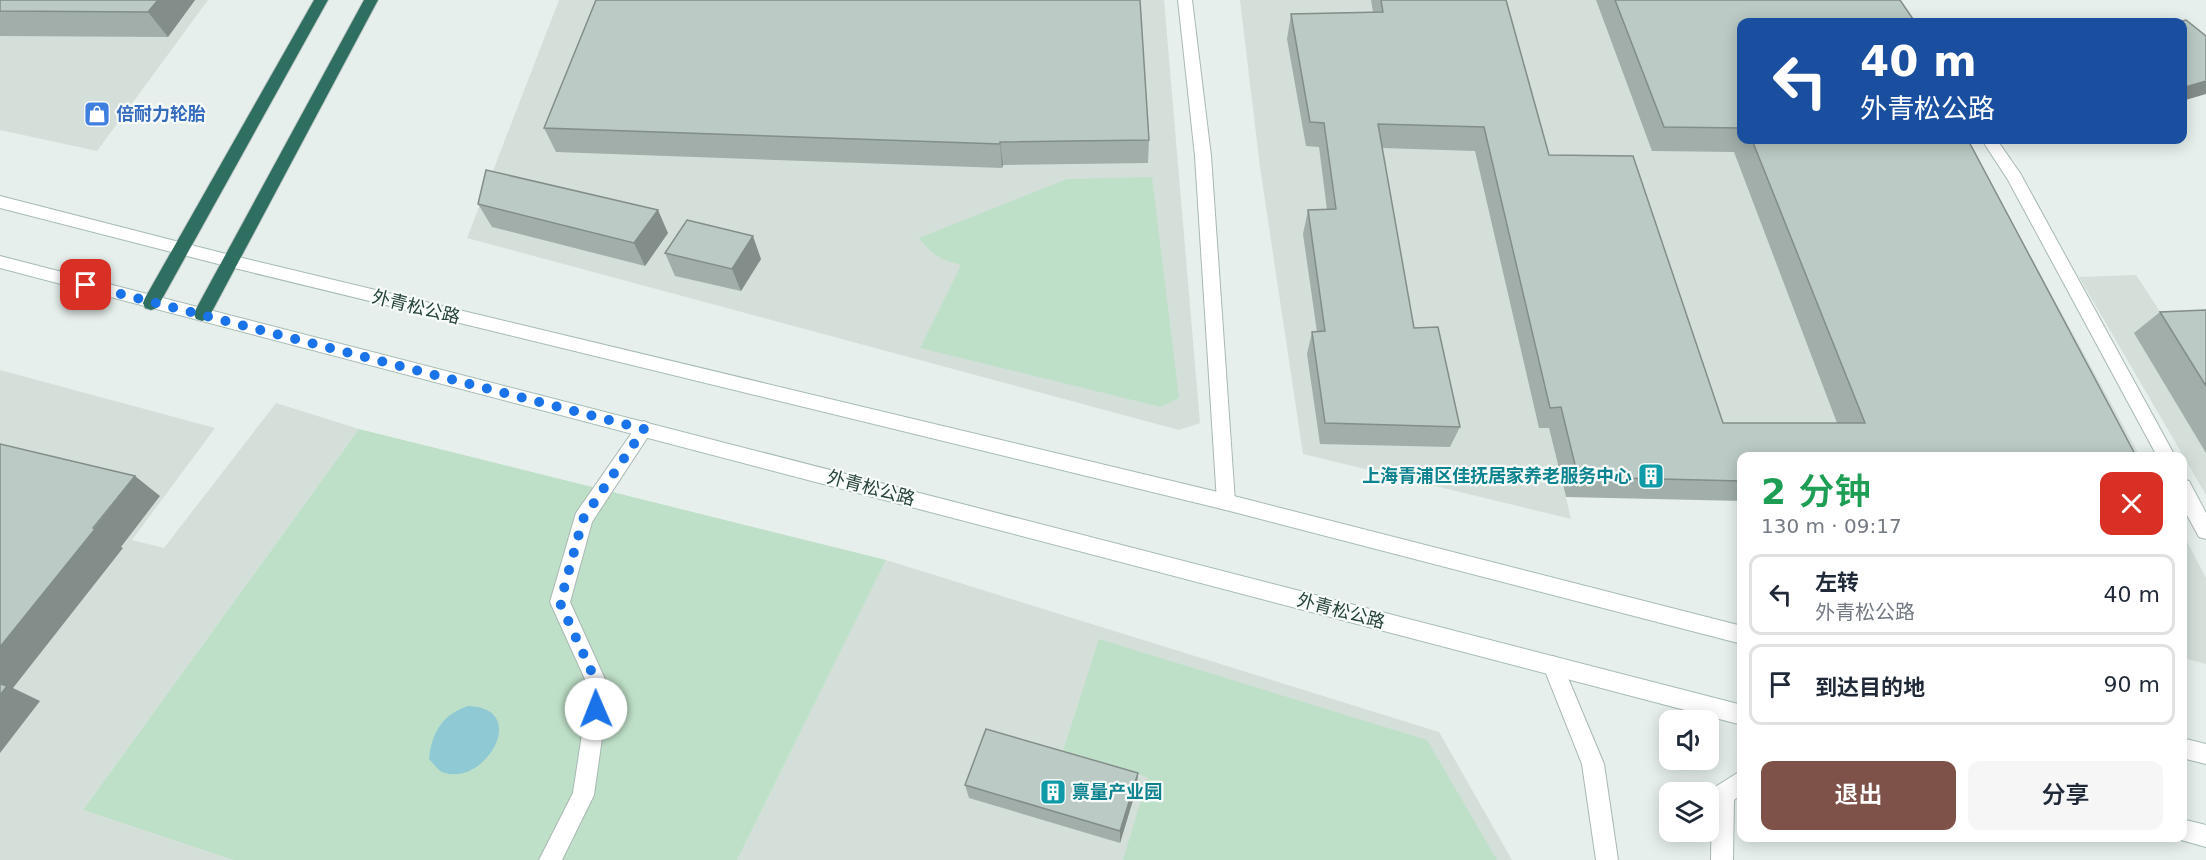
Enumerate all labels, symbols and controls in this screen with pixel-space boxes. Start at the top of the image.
text: 40 m [1860,37,1977,86]
icon: left [1761,42,1839,120]
text: 外青松公路 [1860,93,1995,124]
shop icon: 倍耐力轮胎 [82,99,112,129]
place label: 倍耐力轮胎 [116,103,206,124]
pin [60,259,111,310]
icon: arrive [69,268,102,301]
street label: 外青松公路 [370,285,462,328]
building icon: 上海青浦区佳抚居家养老服务中心 [1636,461,1666,491]
place label: 上海青浦区佳抚居家养老服务中心 [1362,465,1632,486]
street label: 外青松公路 [825,466,917,509]
text: 2 分钟 [1761,471,1871,512]
button: close [2100,472,2163,535]
text: 130 m · 09:17 [1761,514,1902,538]
text: 左转 [1815,570,1859,595]
icon: left [1764,578,1797,611]
text: 40 m [2104,582,2160,607]
street label: 外青松公路 [1295,589,1387,632]
text: 外青松公路 [1815,600,1915,624]
icon: arrive [1764,668,1797,701]
text: 90 m [2104,672,2160,697]
text: 到达目的地 [1815,675,1925,700]
position arrow [564,677,628,741]
map controls [1659,710,1719,842]
button: sound [1659,710,1719,770]
button: 退出 [1761,761,1956,830]
button: 分享 [1968,761,2163,830]
building icon: 禀量产业园 [1038,777,1068,807]
place label: 禀量产业园 [1072,781,1162,802]
button: layers [1659,782,1719,842]

